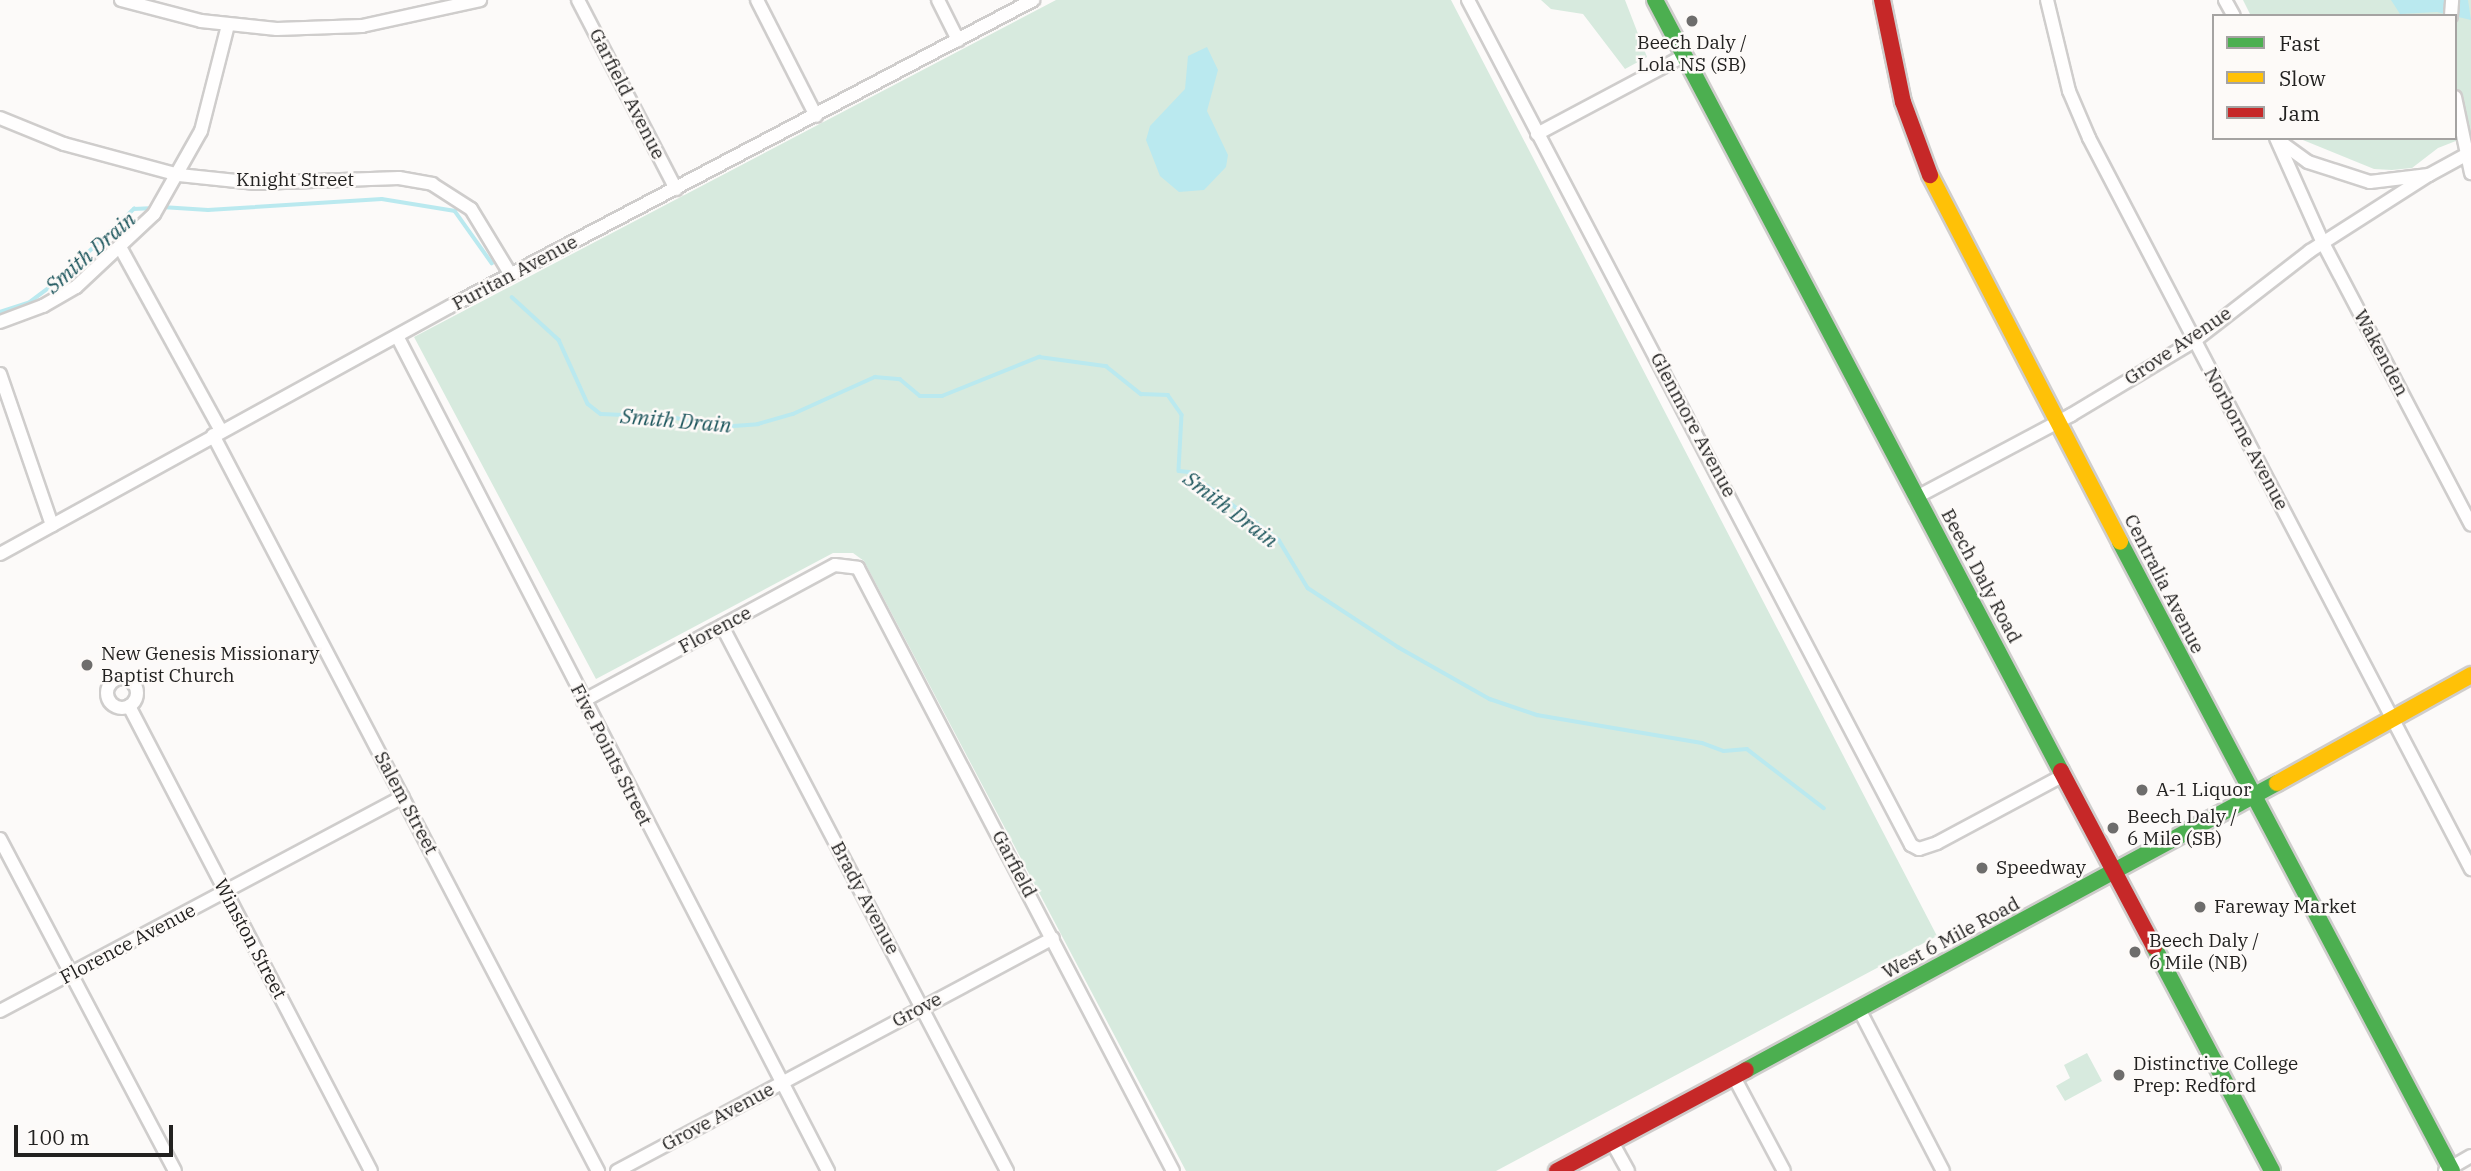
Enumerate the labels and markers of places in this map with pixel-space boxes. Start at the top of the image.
marker: Beech Daly / Lola NS (SB) [1684,13,1700,29]
place label: Beech Daly / Lola NS (SB) [1637,32,1747,76]
place label: New Genesis Missionary Baptist Church [101,643,320,687]
marker: New Genesis Missionary Baptist Church [79,657,95,673]
place label: A-1 Liquor [2156,779,2251,801]
marker: A-1 Liquor [2134,782,2150,798]
place label: Beech Daly / 6 Mile (SB) [2127,806,2237,850]
marker: Beech Daly / 6 Mile (SB) [2105,820,2121,836]
place label: Speedway [1996,857,2086,879]
marker: Speedway [1974,860,1990,876]
place label: Fareway Market [2214,896,2357,918]
marker: Fareway Market [2192,899,2208,915]
place label: Beech Daly / 6 Mile (NB) [2149,930,2259,974]
marker: Beech Daly / 6 Mile (NB) [2127,944,2143,960]
place label: Distinctive College Prep: Redford [2133,1053,2298,1097]
marker: Distinctive College Prep: Redford [2111,1067,2127,1083]

